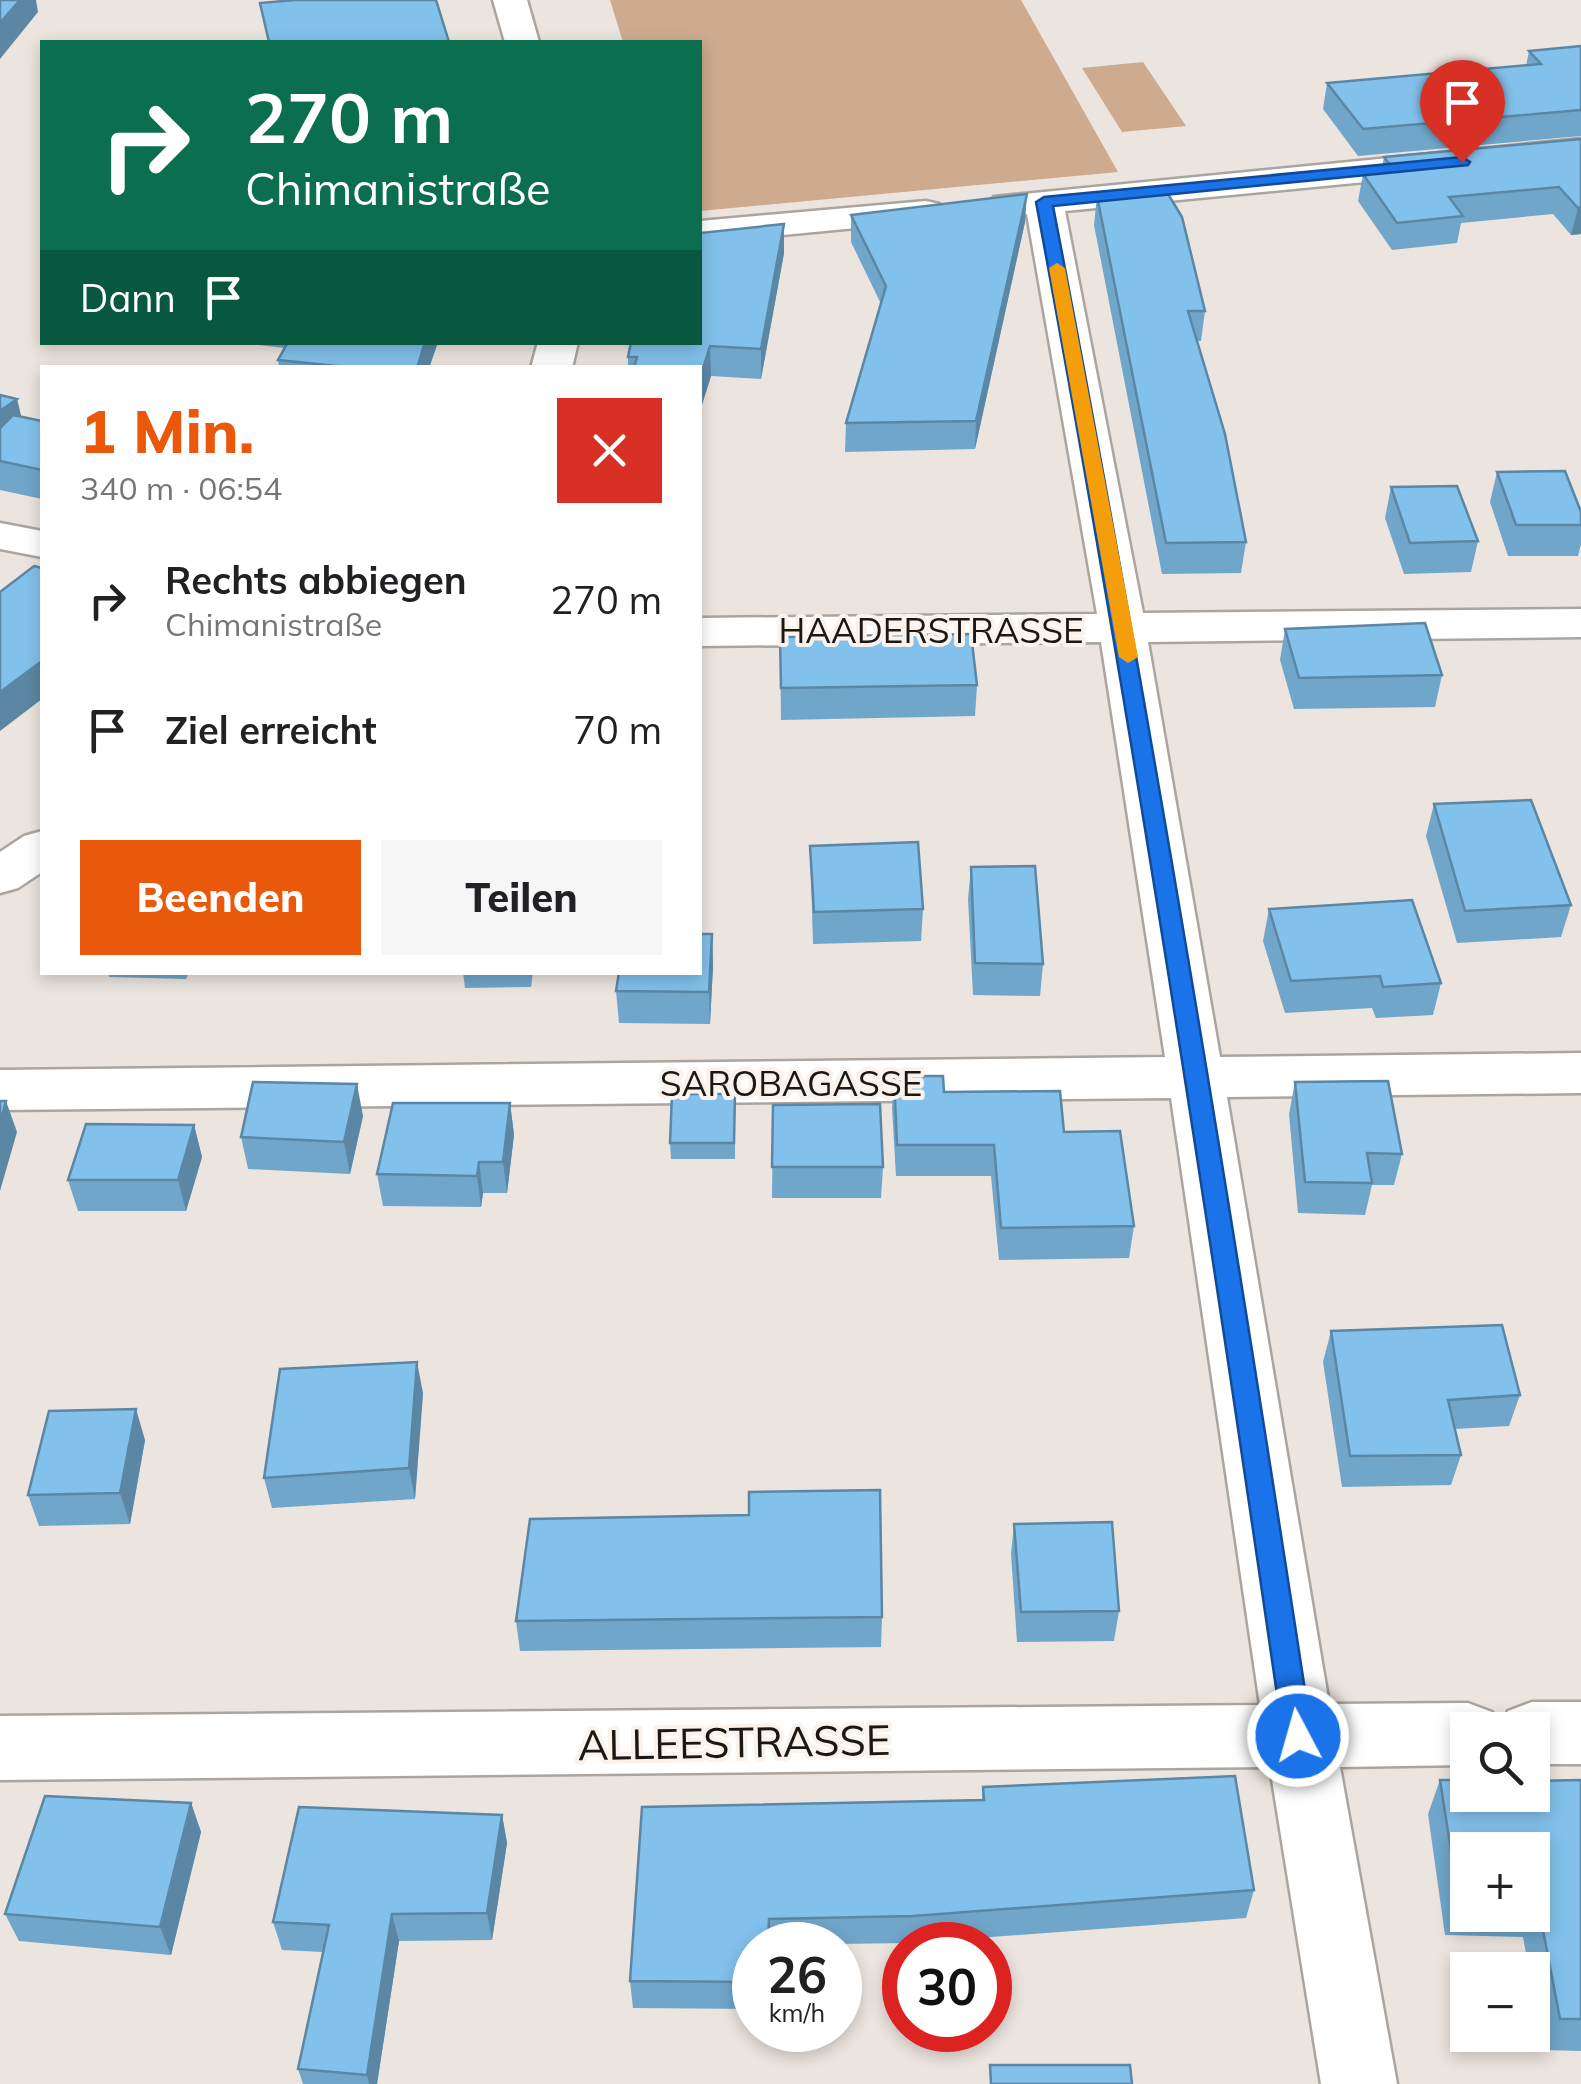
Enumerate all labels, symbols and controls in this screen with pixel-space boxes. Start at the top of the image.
pin [1420,60,1505,163]
text: 270 m [245,73,453,161]
icon: arrive [1435,75,1490,130]
icon: right [80,80,210,210]
text: Chimanistraße [245,160,550,216]
icon: arrive [196,270,251,325]
text: Dann [80,274,176,322]
text: 1 Min. [80,393,254,468]
button: close [557,398,662,503]
text: 340 m · 06:54 [80,468,282,508]
text: Rechts abbiegen [165,556,467,604]
icon: right [80,573,135,628]
text: 270 m [550,576,662,624]
text: Chimanistraße [165,604,382,644]
street label: HAADERSTRASSE [778,608,1084,652]
icon: arrive [80,703,135,758]
text: Ziel erreicht [165,706,377,754]
text: 70 m [573,706,662,754]
button: Beenden [80,840,361,955]
button: Teilen [381,840,662,955]
street label: SAROBAGASSE [660,1061,922,1105]
position arrow [1246,1684,1350,1788]
map controls [1450,1712,1550,2052]
button: search [1450,1712,1550,1812]
street label: ALLEESTRASSE [577,1713,891,1771]
button: + [1450,1832,1550,1932]
speed limit sign: 30 [882,1922,1012,2052]
text: 26 [767,1943,827,2006]
button: − [1450,1952,1550,2052]
text: km/h [769,1997,825,2028]

